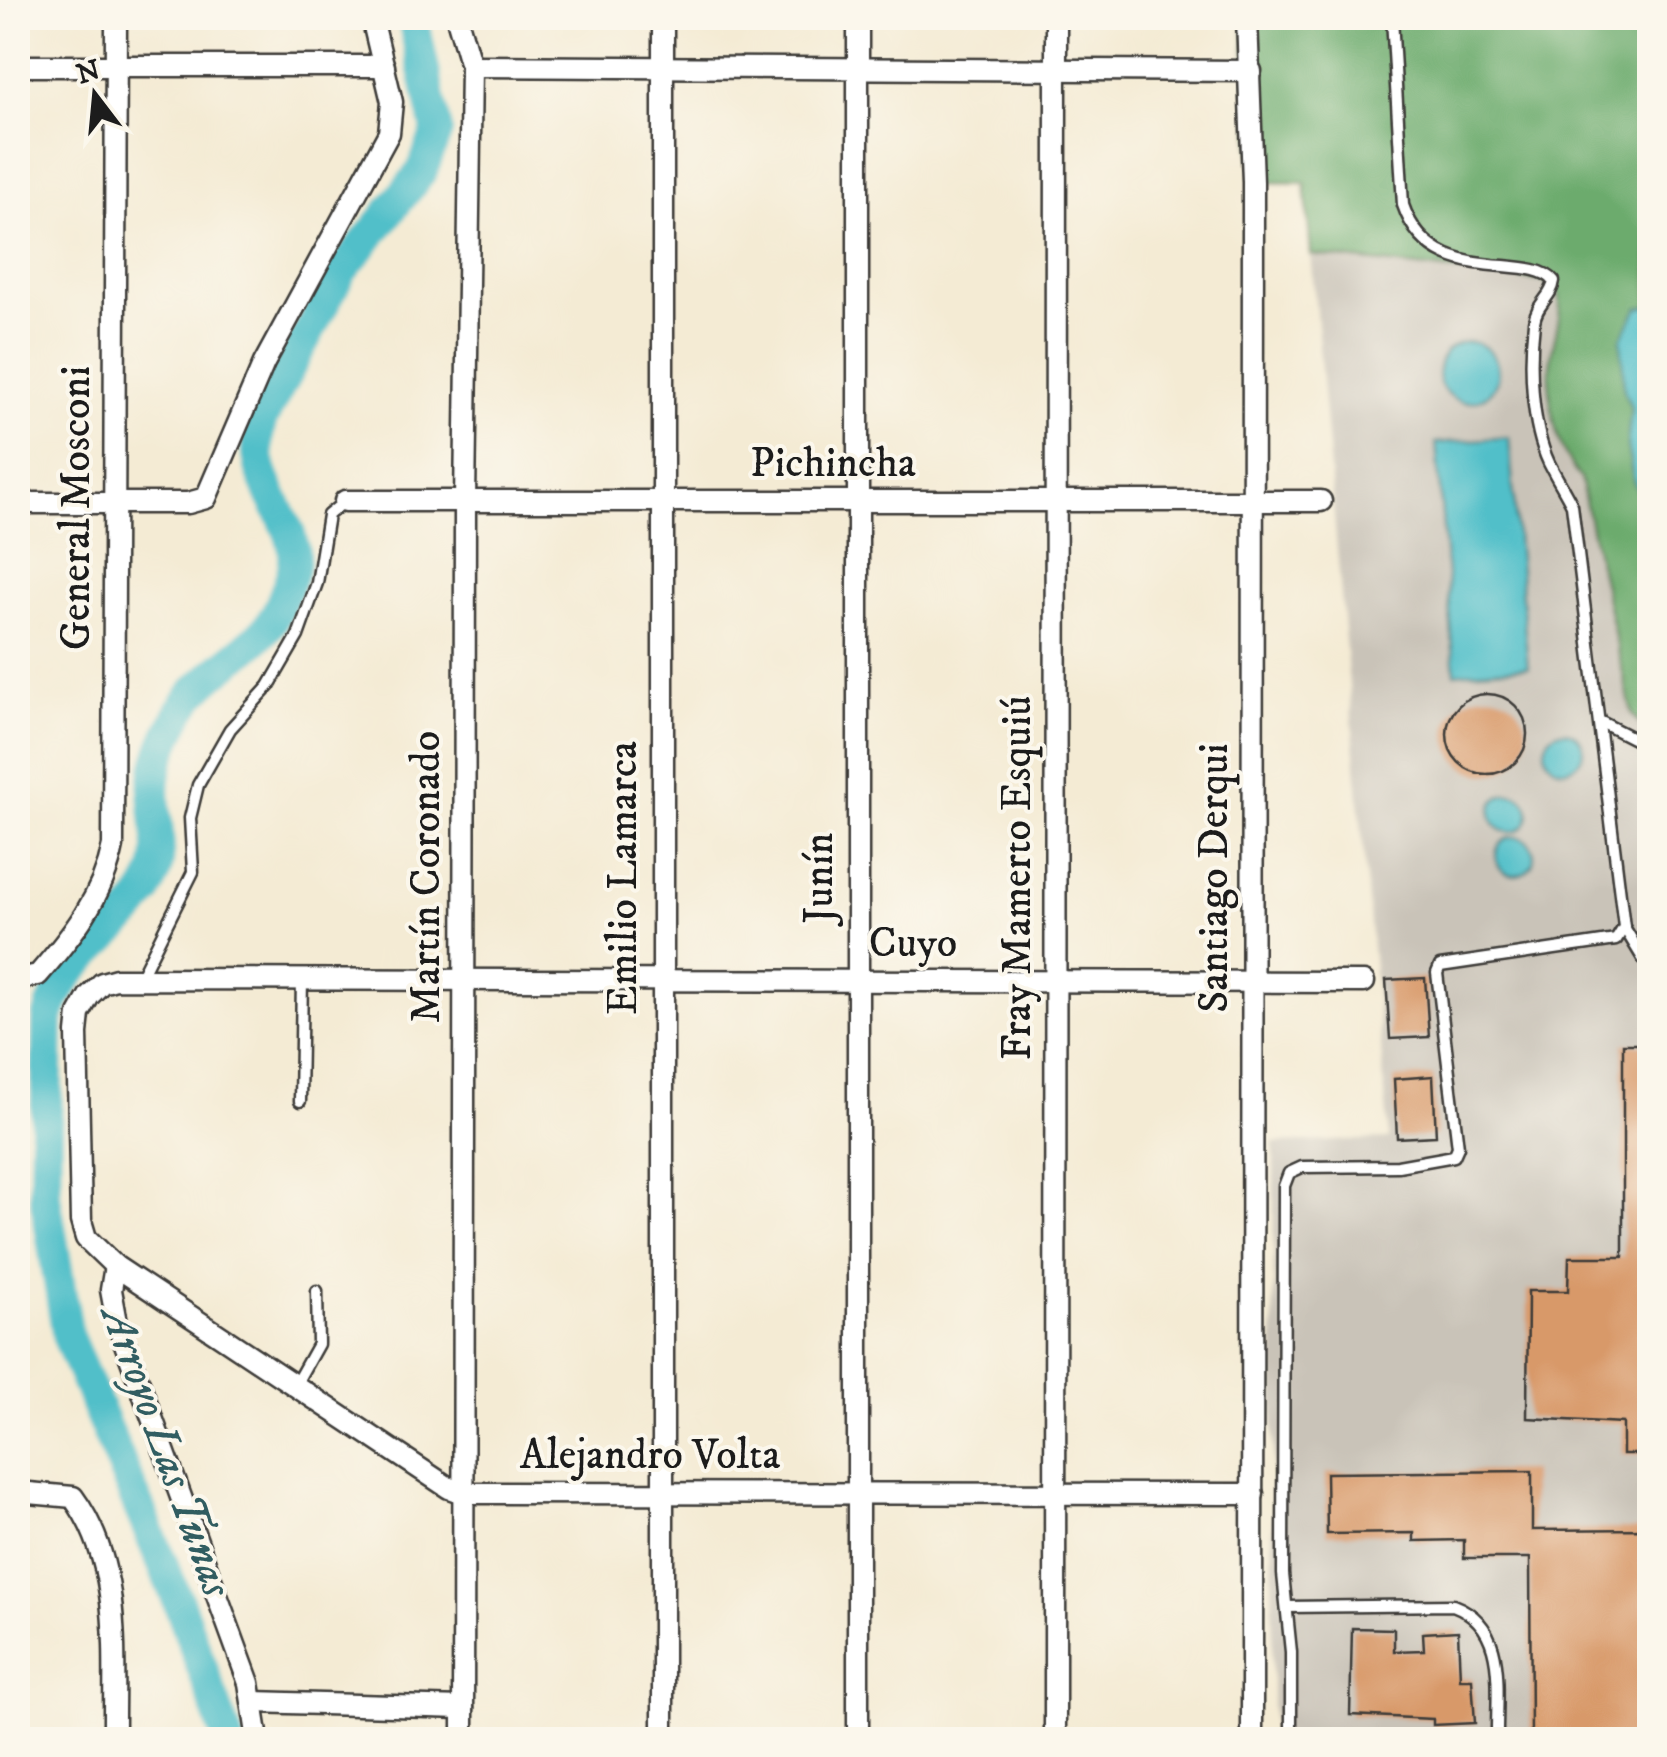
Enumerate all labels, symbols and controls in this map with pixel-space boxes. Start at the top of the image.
north arrow [45,45,145,145]
text: N [73,52,104,92]
street label: General Mosconi [51,366,103,650]
street label: Pichincha [750,438,916,490]
street label: Fray Mamerto Esquiú [992,695,1044,1061]
street label: Martín Coronado [401,731,453,1023]
street label: Emilio Lamarca [598,741,650,1015]
street label: Santiago Derqui [1189,743,1241,1013]
street label: Junín [794,832,846,927]
street label: Cuyo [869,918,957,970]
water label: Arroyo Las Tunas [86,1295,245,1606]
street label: Alejandro Volta [520,1430,781,1482]

